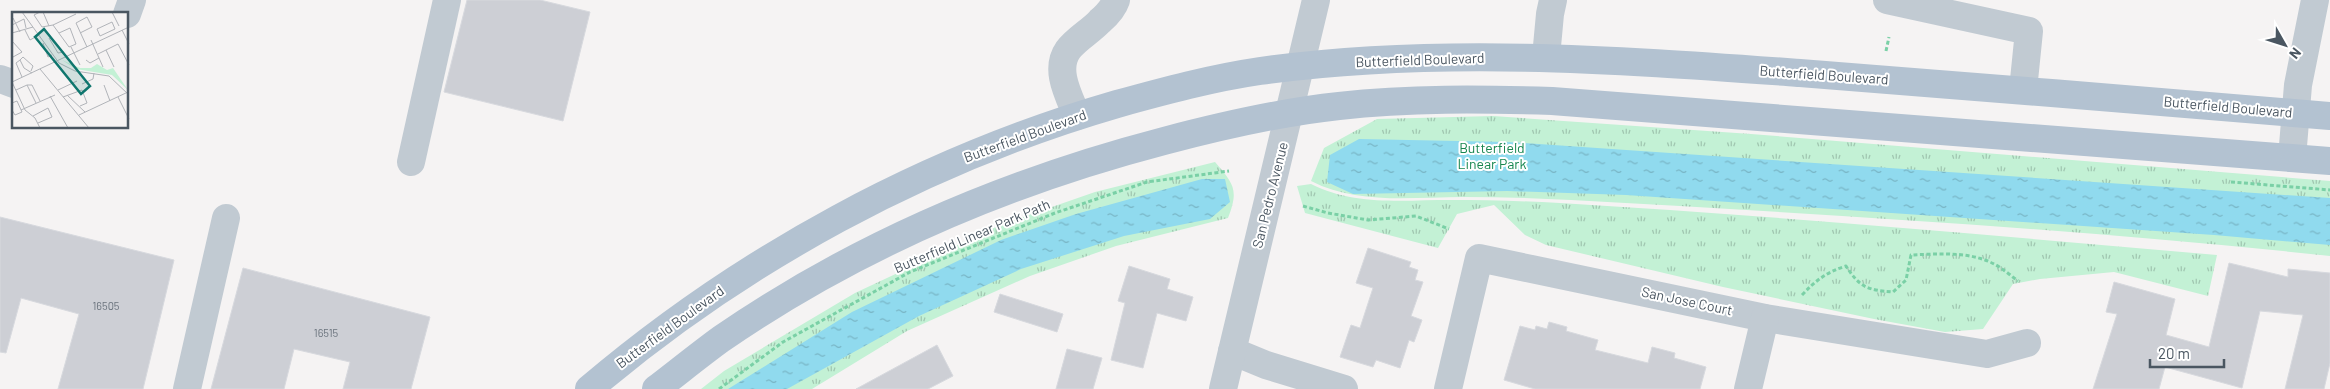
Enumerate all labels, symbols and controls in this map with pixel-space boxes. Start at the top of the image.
inset map [12,12,129,129]
north arrow [2260,20,2310,70]
text: N [2286,45,2305,62]
street label: Butterfield Boulevard [1355,49,1485,70]
street label: Butterfield Boulevard [1759,62,1889,87]
street label: Butterfield Boulevard [2163,92,2293,121]
street label: Butterfield Boulevard [961,105,1088,166]
park label: Butterfield Linear Park [1458,139,1526,172]
street label: San Pedro Avenue [1248,140,1291,250]
street label: Butterfield Linear Park Path [891,195,1052,276]
street label: Butterfield Boulevard [613,282,727,371]
street label: San Jose Court [1640,283,1734,318]
house number: 16505 [92,299,120,312]
house number: 16515 [314,326,339,339]
scale bar [2150,336,2224,368]
text: 20 m [2158,344,2190,362]

